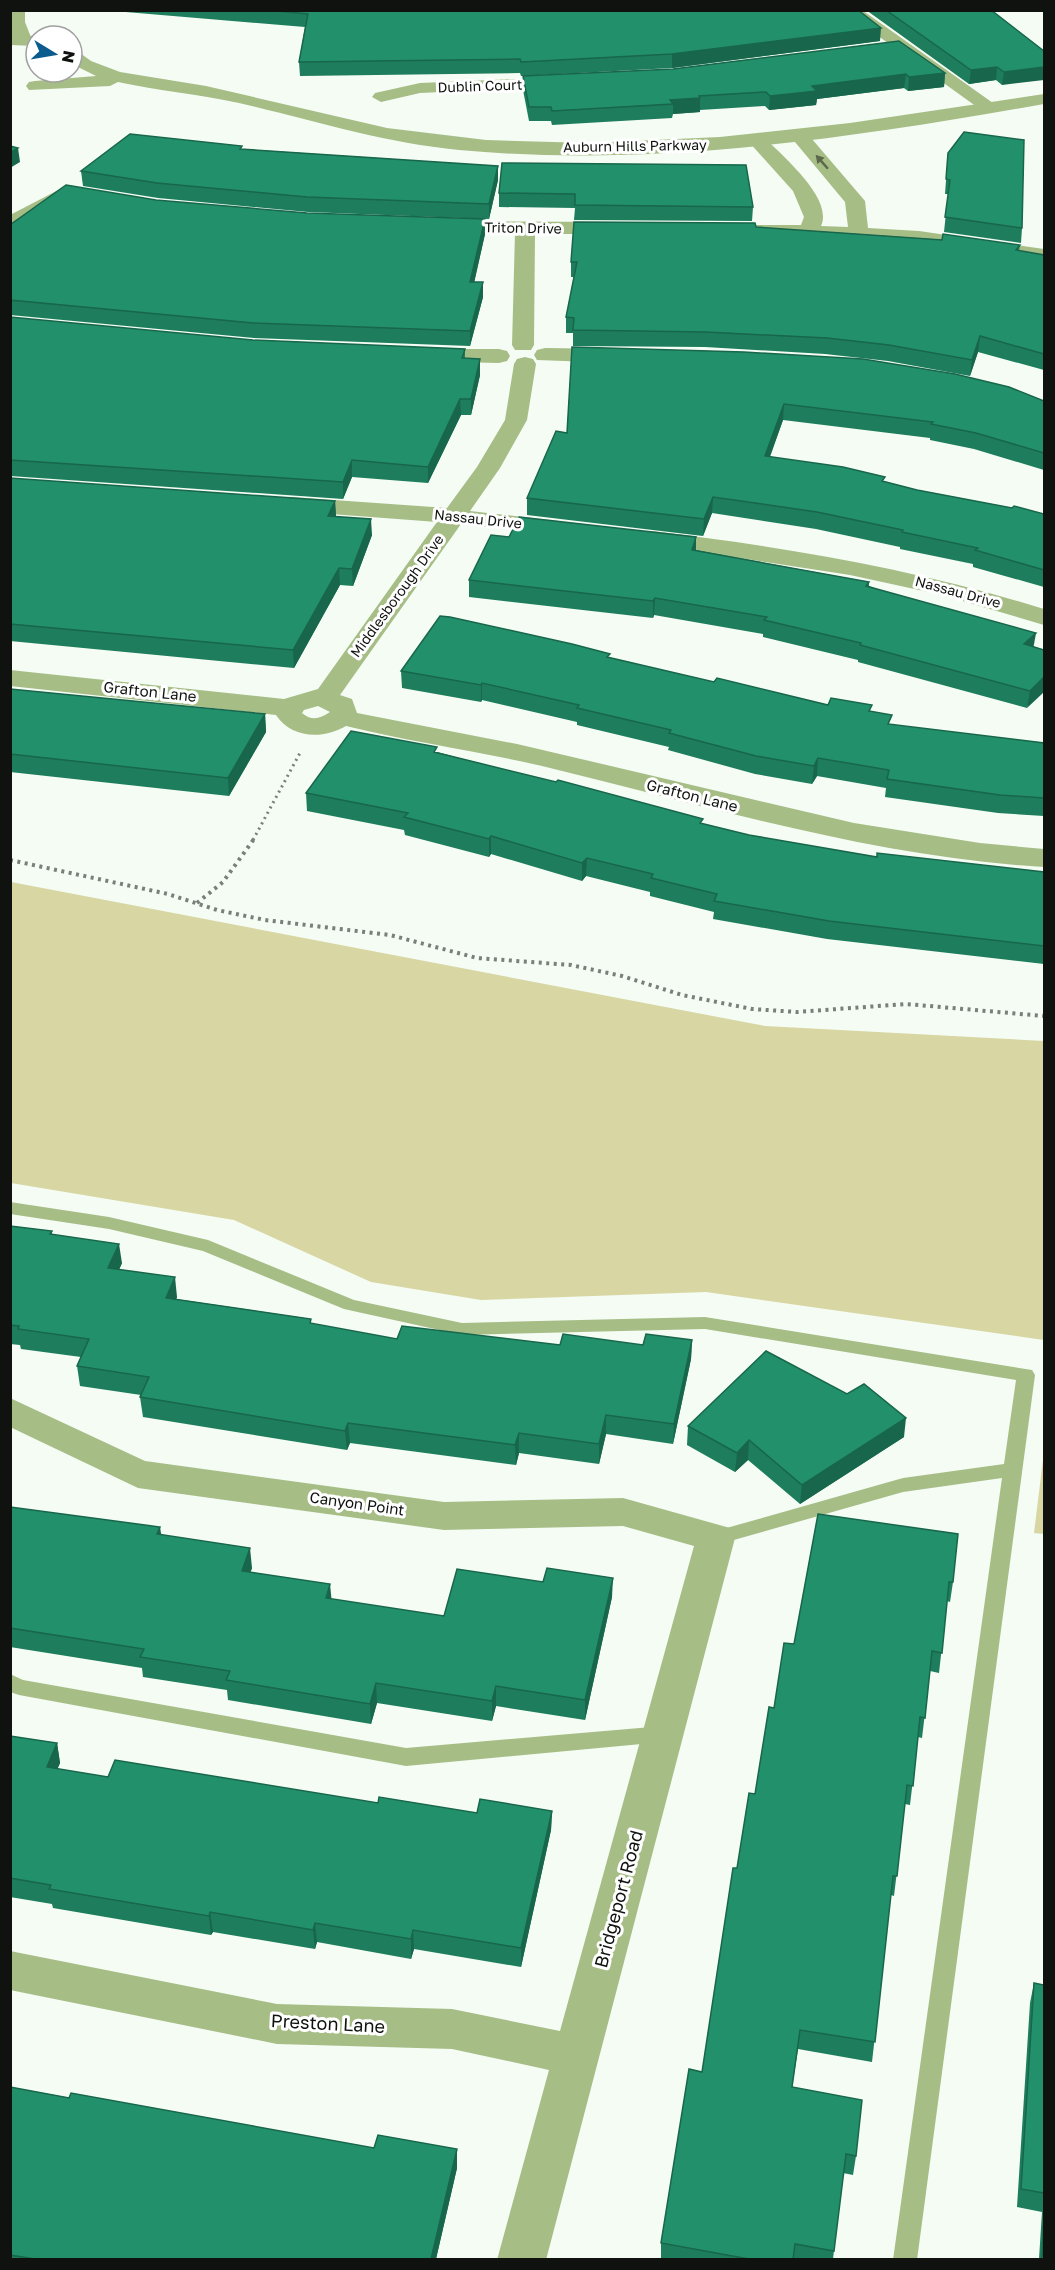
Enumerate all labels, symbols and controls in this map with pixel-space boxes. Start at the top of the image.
north arrow [24,24,84,84]
text: N [58,49,80,65]
street label: Dublin Court [437,76,523,95]
street label: Auburn Hills Parkway [563,136,707,155]
one-way arrow [816,155,829,170]
street label: Triton Drive [484,218,562,237]
street label: Nassau Drive [433,505,523,532]
street label: Middlesborough Drive [346,531,447,660]
street label: Nassau Drive [913,572,1003,611]
street label: Grafton Lane [103,677,198,705]
street label: Grafton Lane [645,775,740,815]
street label: Canyon Point [309,1487,406,1519]
street label: Bridgeport Road [589,1828,647,1970]
street label: Preston Lane [270,2009,386,2037]

